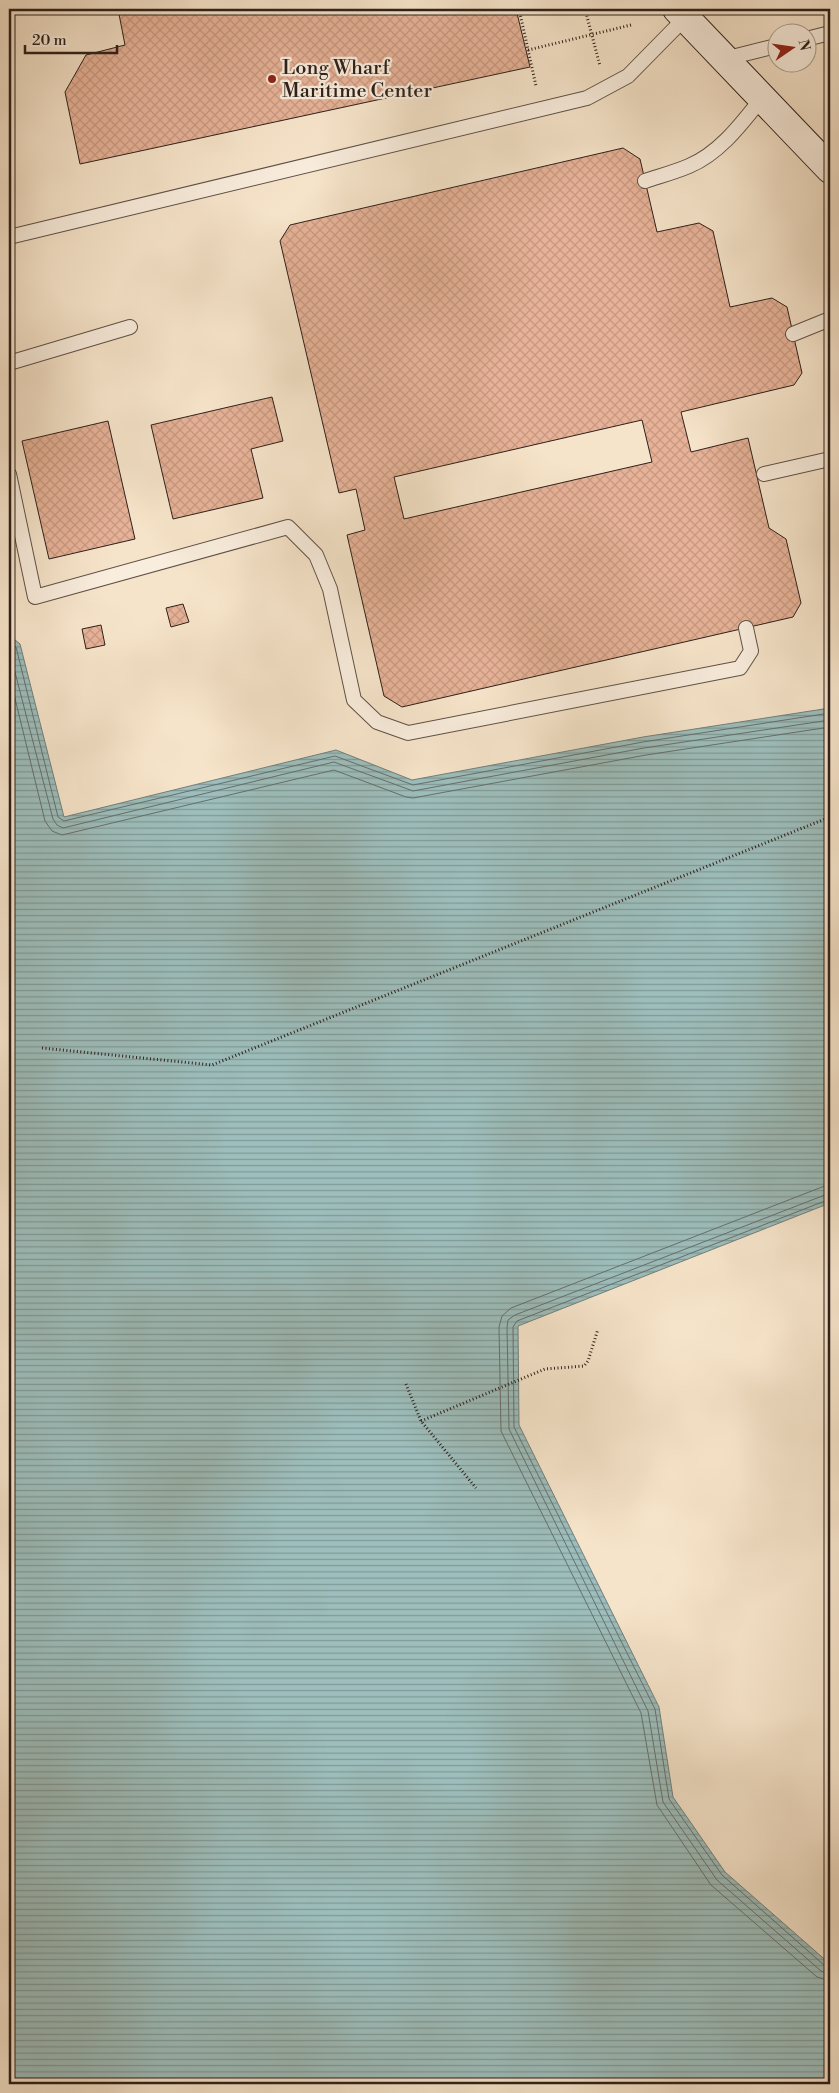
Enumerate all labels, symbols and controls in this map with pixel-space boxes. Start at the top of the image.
scale bar [25,22,118,54]
north arrow [766,22,816,72]
text: 20 m [32,31,67,50]
text: N [794,38,814,53]
place label: Long Wharf Maritime Center [282,56,432,104]
marker: Long Wharf Maritime Center [266,73,278,85]

